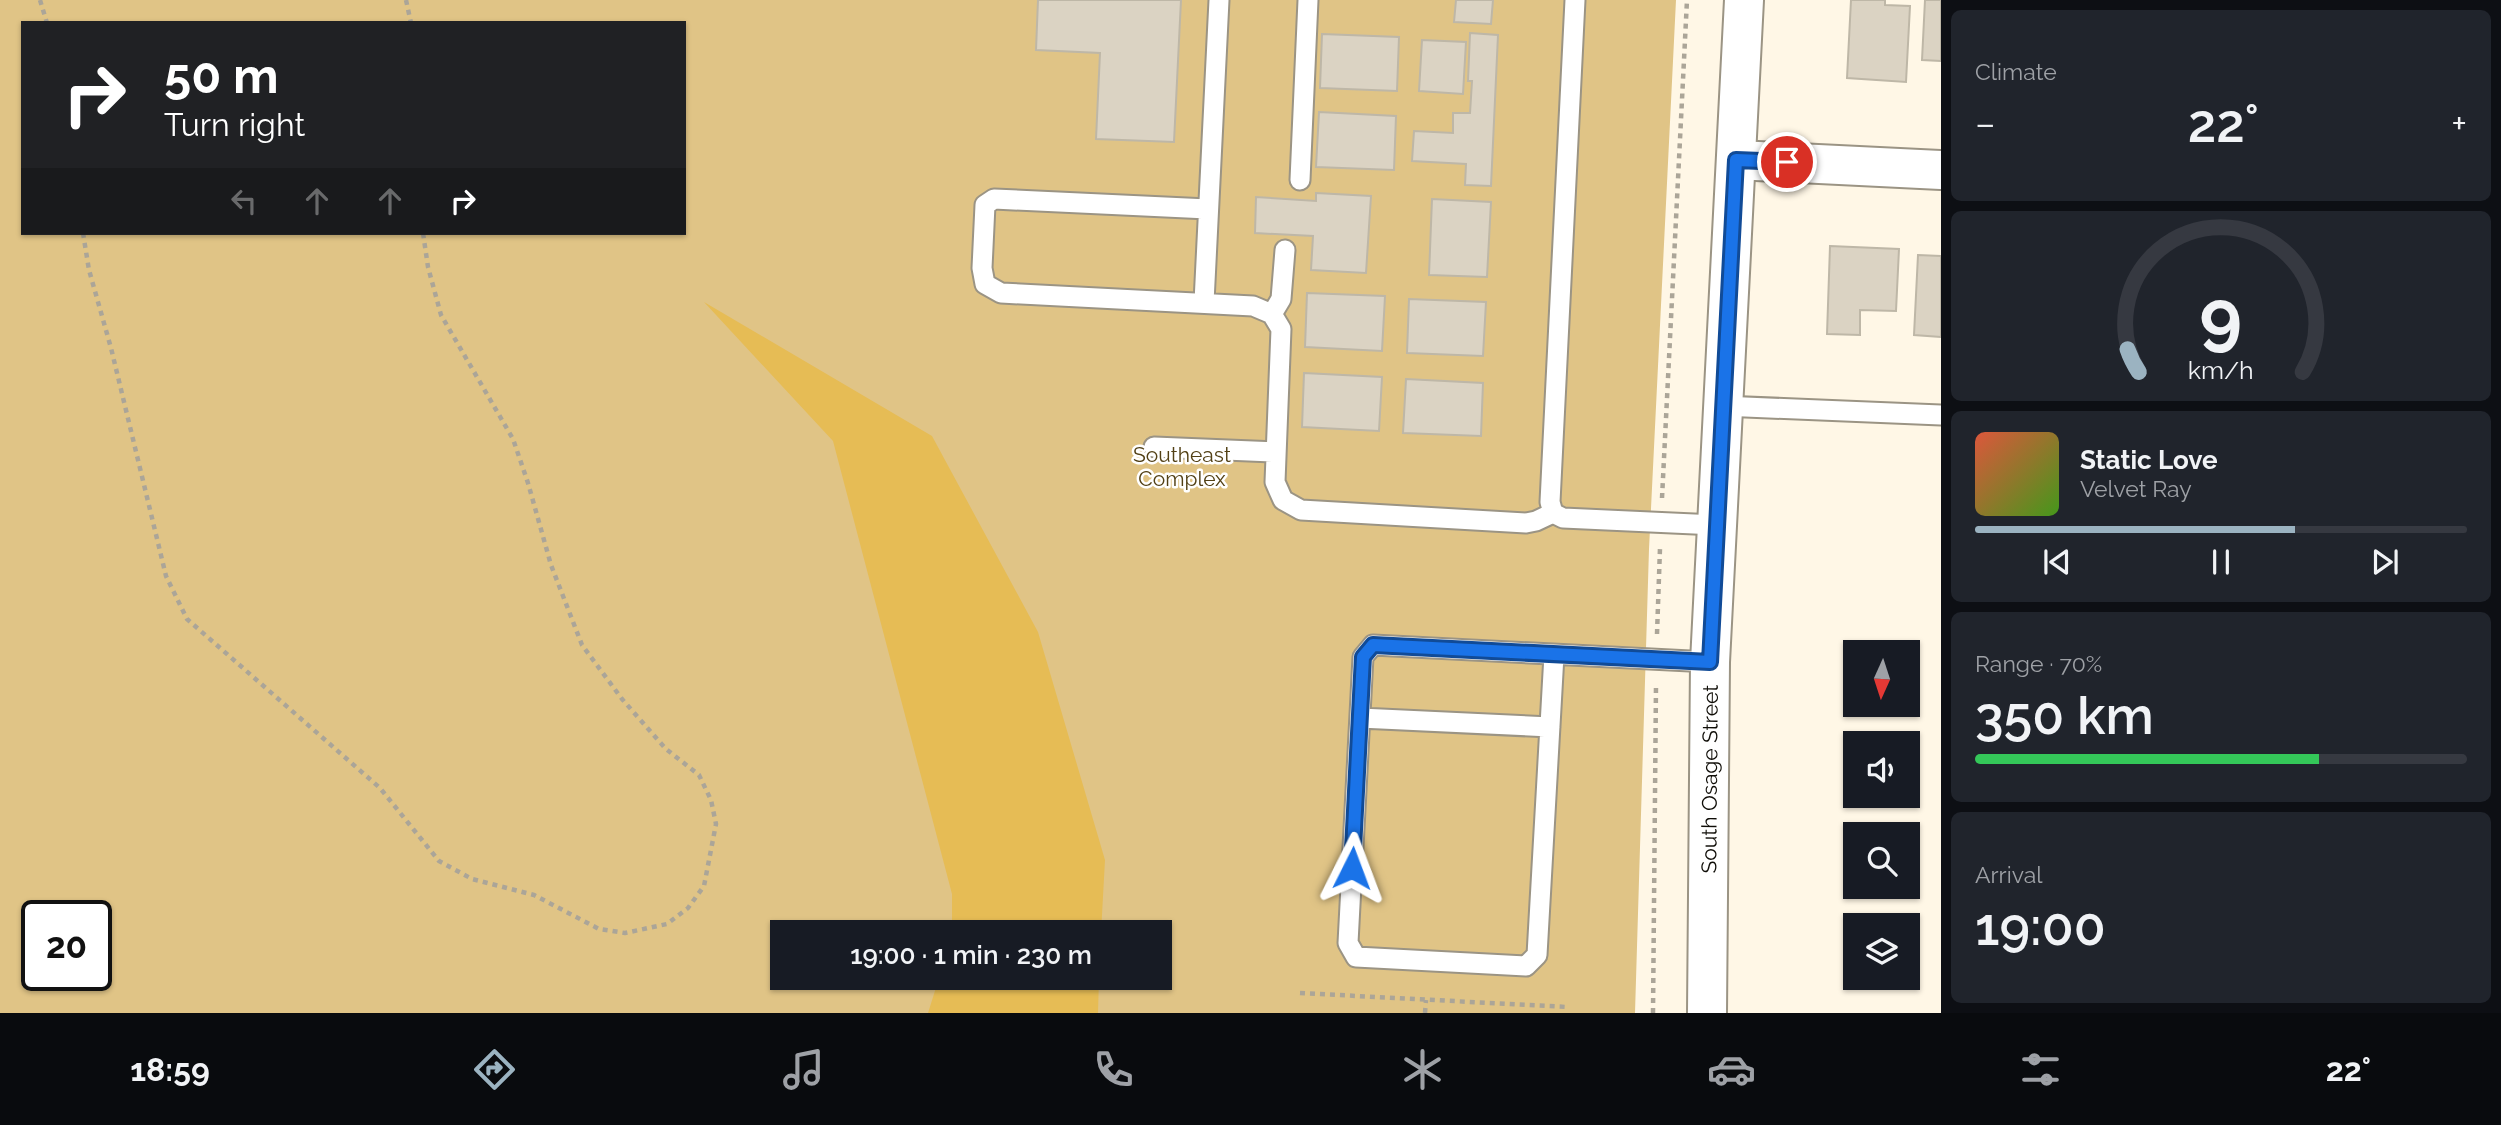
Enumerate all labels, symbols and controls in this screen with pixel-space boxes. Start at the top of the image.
text: 50 m [164,47,279,104]
icon: right [49,49,140,140]
text: Climate [1975,58,2057,85]
text: 22° [2188,93,2259,154]
text: − [1975,101,1995,146]
text: + [2451,101,2467,146]
text: Turn right [164,106,305,143]
pin [1757,132,1817,192]
icon: arrive [1768,143,1806,181]
icon: left [225,182,263,220]
icon: ahead [298,182,336,220]
icon: ahead [371,182,409,220]
icon: right [444,182,482,220]
text: 9 [2200,274,2242,359]
text: km/h [2188,355,2254,385]
park label: Southeast Complex [1133,442,1231,491]
text: Static Love [2080,445,2218,475]
text: Velvet Ray [2080,475,2192,502]
icon: previous [2038,543,2076,581]
icon: pause [2202,543,2240,581]
icon: next [2366,543,2404,581]
north arrow [1843,640,1920,718]
map controls [1843,640,1920,990]
text: Range · 70% [1975,650,2102,677]
street label: South Osage Street [1696,685,1722,873]
text: 350 km [1975,685,2154,746]
button: sound [1843,731,1920,808]
button: search [1843,822,1920,899]
position arrow [1315,831,1389,905]
text: Arrival [1975,861,2042,888]
text: 19:00 [1975,896,2106,957]
speed limit sign: 20 [21,900,112,991]
button: layers [1843,913,1920,990]
text: 19:00 · 1 min · 230 m [850,940,1092,970]
icon: directions [470,1045,519,1094]
icon: music [779,1045,828,1094]
icon: phone [1089,1045,1138,1094]
icon: climate [1398,1045,1447,1094]
icon: car [1707,1045,1756,1094]
icon: filters [2016,1045,2065,1094]
text: 18:59 [130,1051,210,1088]
text: 22° [2326,1051,2371,1088]

